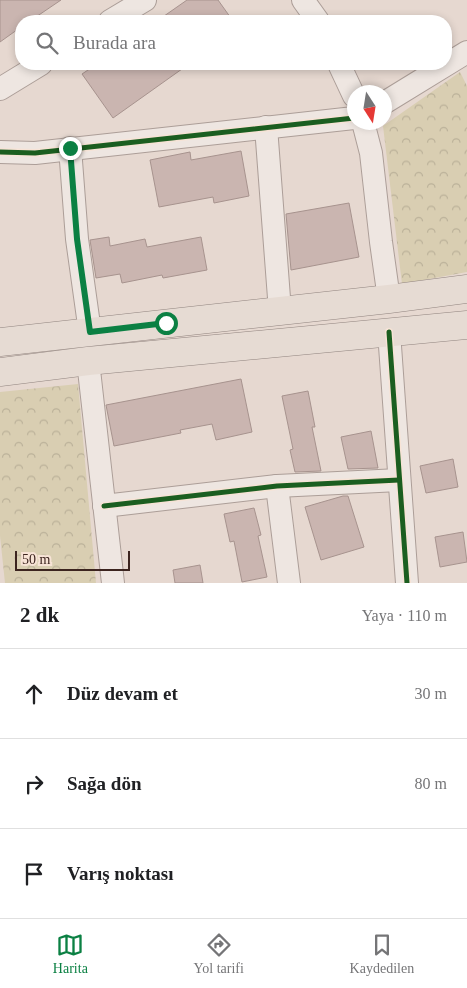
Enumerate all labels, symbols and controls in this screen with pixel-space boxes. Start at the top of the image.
search box [15,15,452,70]
icon: search [33,29,61,57]
text: Burada ara [73,32,156,53]
north arrow [347,85,392,130]
route end [59,137,82,160]
route start [155,312,178,335]
scale bar [15,548,130,571]
text: 50 m [22,552,50,567]
text: 2 dk [20,603,59,627]
text: Yaya · 110 m [362,607,447,624]
icon: ahead [20,680,48,708]
text: Düz devam et [67,683,178,704]
text: 30 m [415,685,447,702]
icon: right [20,770,48,798]
text: Sağa dön [67,773,141,794]
text: 80 m [415,775,447,792]
icon: arrive [20,860,48,888]
text: Varış noktası [67,863,173,884]
tab: Harita [53,931,88,977]
tab: Yol tarifi [194,931,244,977]
tab: Kaydedilen [350,931,414,977]

